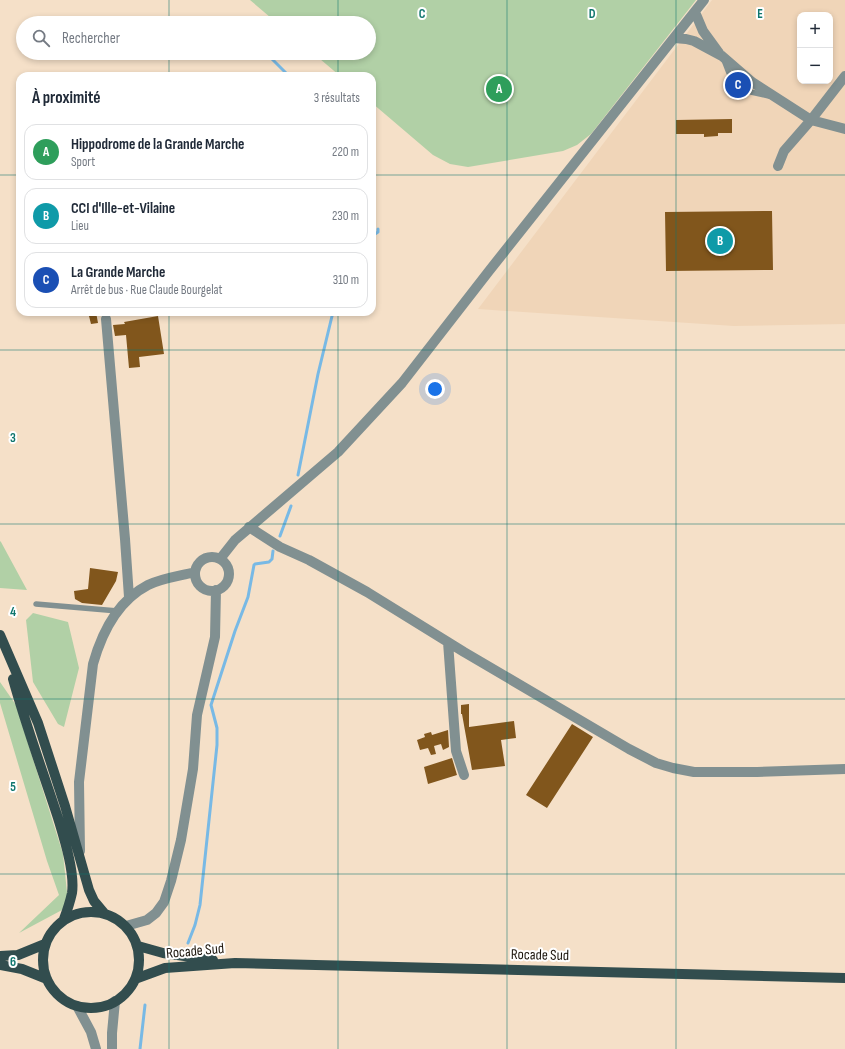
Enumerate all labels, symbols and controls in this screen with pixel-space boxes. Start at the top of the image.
text: C [419,6,426,22]
text: D [589,6,596,22]
text: E [757,6,763,22]
map controls [797,12,833,84]
button: + [797,12,833,48]
search box [16,16,376,60]
icon: search [30,27,52,49]
text: Rechercher [62,29,120,48]
button: − [797,48,833,84]
pin: C [725,70,751,100]
pin: A [486,74,512,104]
text: À proximité [32,88,100,108]
text: 3 résultats [314,90,360,106]
text: Hippodrome de la Grande Marche [71,135,245,154]
text: A [43,144,49,160]
text: 220 m [332,144,359,160]
text: Sport [71,154,95,170]
text: CCI d'Ille-et-Vilaine [71,199,175,218]
text: B [43,208,49,224]
text: 230 m [332,208,359,224]
text: Lieu [71,218,89,234]
pin: B [707,226,733,256]
text: La Grande Marche [71,263,165,282]
text: C [43,272,49,288]
text: 310 m [333,272,359,288]
text: Arrêt de bus · Rue Claude Bourgelat [71,282,223,298]
your location [425,379,445,399]
text: 3 [10,430,16,446]
text: 4 [10,604,16,620]
text: 5 [10,779,16,795]
street label: Rocade Sud [165,939,225,963]
street label: Rocade Sud [511,945,569,965]
text: 6 [10,954,16,970]

